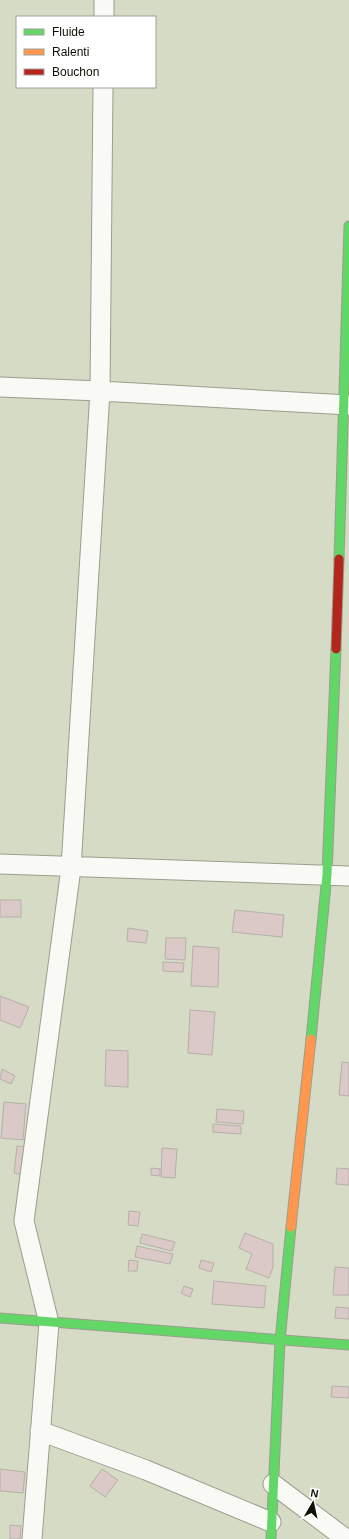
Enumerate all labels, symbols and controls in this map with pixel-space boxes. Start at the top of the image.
legend [16,16,156,88]
text: Fluide [52,25,85,39]
text: Ralenti [52,45,89,59]
text: Bouchon [52,65,99,79]
north arrow [293,1483,333,1523]
text: N [310,1487,319,1500]

